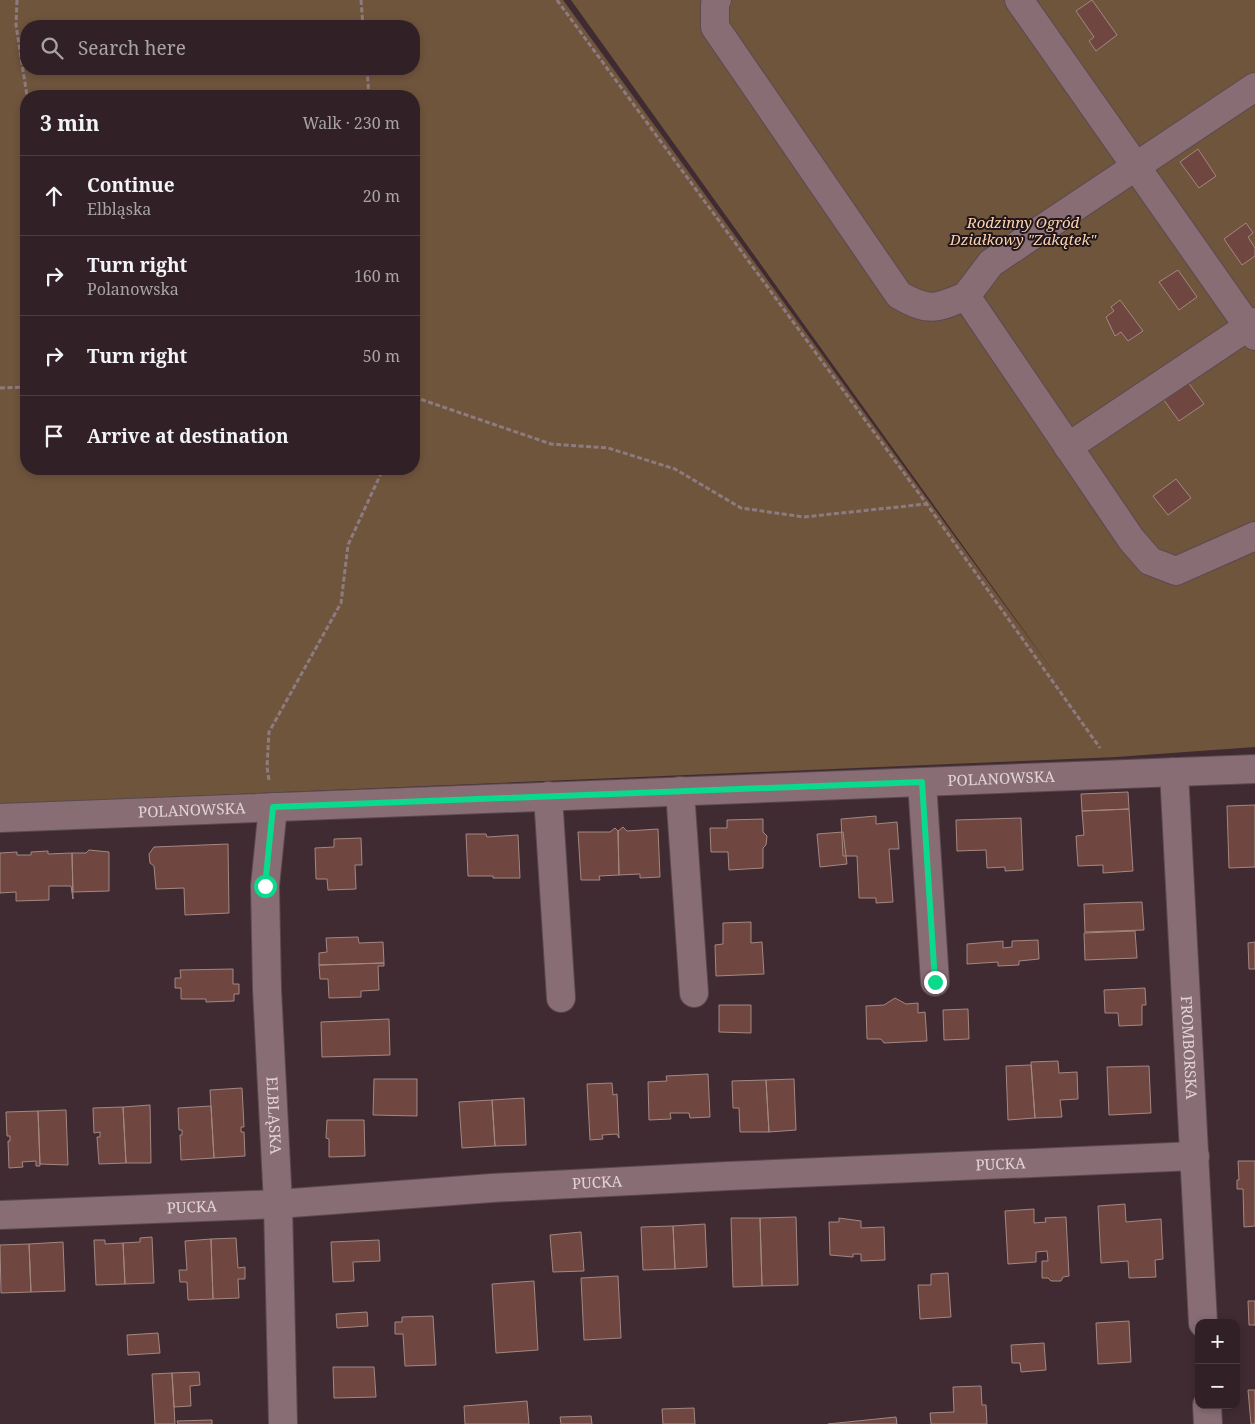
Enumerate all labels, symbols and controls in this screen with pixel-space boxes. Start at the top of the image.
search box [20,20,420,75]
icon: search [38,34,66,62]
text: Search here [78,35,186,61]
text: 3 min [40,109,99,137]
text: Walk · 230 m [303,112,400,134]
text: Continue [87,172,175,198]
icon: ahead [40,182,68,210]
text: 20 m [363,185,400,207]
text: Elbląska [87,198,151,220]
park label: Rodzinny Ogród Działkowy "Zakątek" [949,212,1097,249]
text: Turn right [87,252,187,278]
icon: right [40,262,68,290]
text: 160 m [354,265,400,287]
text: Polanowska [87,278,179,300]
icon: right [40,342,68,370]
text: Turn right [87,343,187,369]
text: 50 m [363,345,400,367]
icon: arrive [40,422,68,450]
text: Arrive at destination [87,423,289,449]
street label: POLANOWSKA [947,766,1056,790]
street label: POLANOWSKA [138,797,246,822]
route start [254,875,277,898]
route end [924,971,947,994]
street label: FROMBORSKA [1177,995,1202,1100]
street label: ELBLĄSKA [262,1076,286,1155]
street label: PUCKA [975,1152,1026,1174]
street label: PUCKA [571,1170,623,1193]
street label: PUCKA [166,1195,218,1217]
map controls [1195,1319,1240,1409]
button: + [1195,1319,1240,1364]
button: − [1195,1364,1240,1409]

